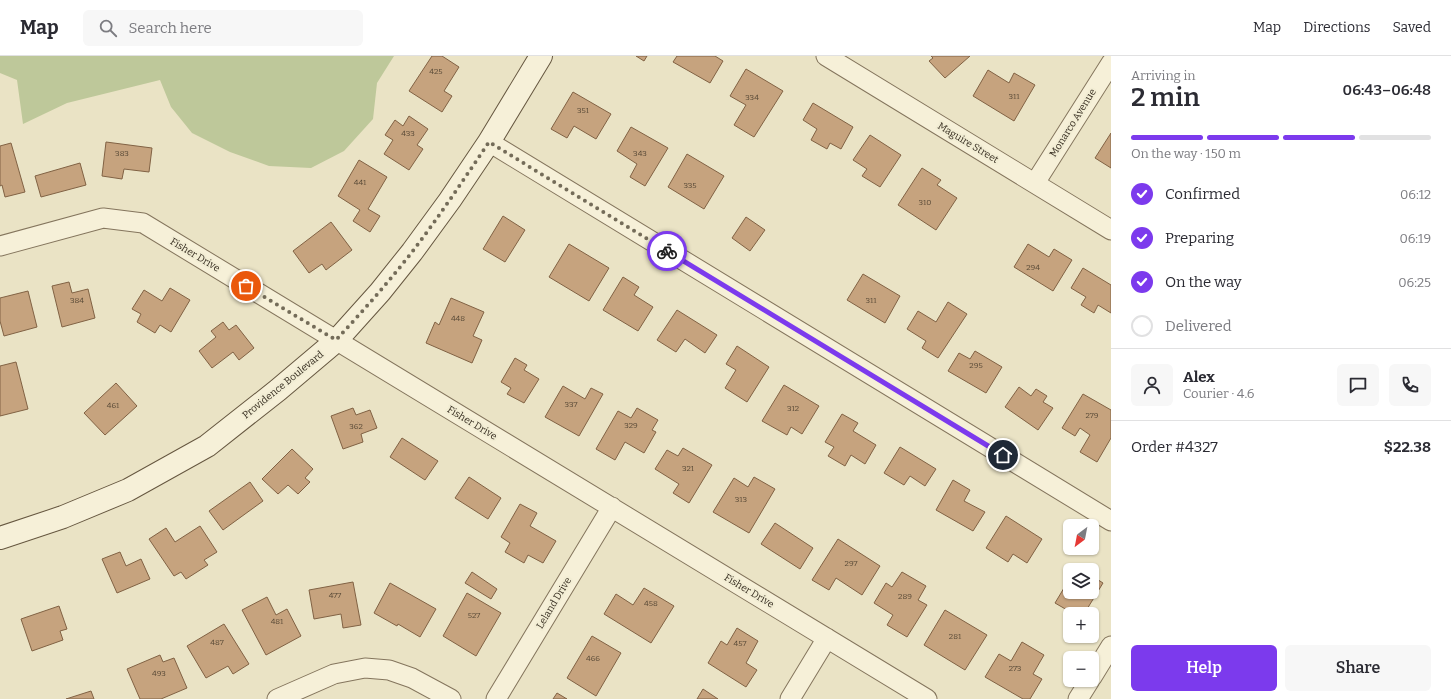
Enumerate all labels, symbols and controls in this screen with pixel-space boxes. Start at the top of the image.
search box [83,10,363,46]
text: Map [20,16,59,39]
icon: search [97,17,119,39]
text: Search here [129,19,212,37]
text: Map [1253,19,1281,36]
text: Directions [1303,19,1371,36]
text: Saved [1393,19,1431,36]
house number: 425 [429,67,443,76]
text: Arriving in [1131,68,1196,83]
text: 06:43–06:48 [1343,81,1431,99]
text: 2 min [1131,82,1200,113]
street label: Monarco Avenue [1047,87,1099,159]
house number: 311 [1008,92,1020,101]
house number: 334 [745,93,759,102]
house number: 351 [577,106,590,115]
street label: Maguire Street [935,120,1001,166]
house number: 433 [401,129,415,138]
text: On the way · 150 m [1131,146,1241,161]
house number: 383 [115,149,129,158]
house number: 343 [633,149,647,158]
house number: 441 [354,178,367,187]
house number: 335 [683,181,697,190]
icon: check [1131,183,1153,205]
text: Confirmed [1165,185,1240,203]
text: 06:12 [1400,187,1431,202]
house number: 310 [919,198,931,207]
icon: check [1131,227,1153,249]
text: Preparing [1165,229,1234,247]
courier [647,231,687,271]
text: 06:19 [1399,231,1431,246]
street label: Fisher Drive [168,235,222,275]
icon: bike [656,240,678,262]
house number: 294 [1026,263,1040,272]
pin [229,269,263,303]
icon: check [1131,271,1153,293]
text: On the way [1165,273,1242,291]
icon: bag [235,275,257,297]
text: 06:25 [1398,275,1431,290]
house number: 384 [70,296,84,305]
house number: 311 [865,296,877,305]
house number: 448 [451,314,465,323]
text: Delivered [1165,317,1232,335]
street label: Providence Boulevard [240,349,326,421]
house number: 295 [969,361,983,370]
button: person [1131,364,1173,406]
button: chat [1337,364,1379,406]
button: phone [1389,364,1431,406]
text: Alex [1183,368,1215,386]
text: Courier · 4.6 [1183,386,1255,401]
house number: 337 [565,400,578,409]
house number: 461 [107,401,120,410]
street label: Fisher Drive [445,403,499,443]
house number: 312 [787,404,799,413]
house number: 279 [1086,411,1099,420]
house number: 329 [624,421,638,430]
house number: 362 [349,422,363,431]
pin [986,438,1020,472]
text: Order #4327 [1131,438,1218,456]
text: $22.38 [1384,438,1431,456]
icon: home [992,444,1014,466]
house number: 321 [682,464,695,473]
house number: 313 [735,495,748,504]
north arrow [1063,519,1099,555]
map controls [1063,519,1099,687]
house number: 297 [845,559,857,568]
button: layers [1063,563,1099,599]
street label: Fisher Drive [722,571,776,611]
street label: Leland Drive [534,575,574,631]
house number: 477 [329,591,341,600]
house number: 289 [898,592,912,601]
house number: 458 [644,599,658,608]
button: + [1063,607,1099,643]
house number: 527 [468,611,480,620]
house number: 481 [271,617,284,626]
house number: 281 [949,632,962,641]
house number: 487 [210,638,224,647]
house number: 457 [734,639,746,648]
button: Help [1131,645,1277,691]
button: Share [1285,645,1431,691]
button: − [1063,651,1099,687]
house number: 466 [586,654,600,663]
house number: 273 [1009,664,1022,673]
house number: 493 [152,669,166,678]

